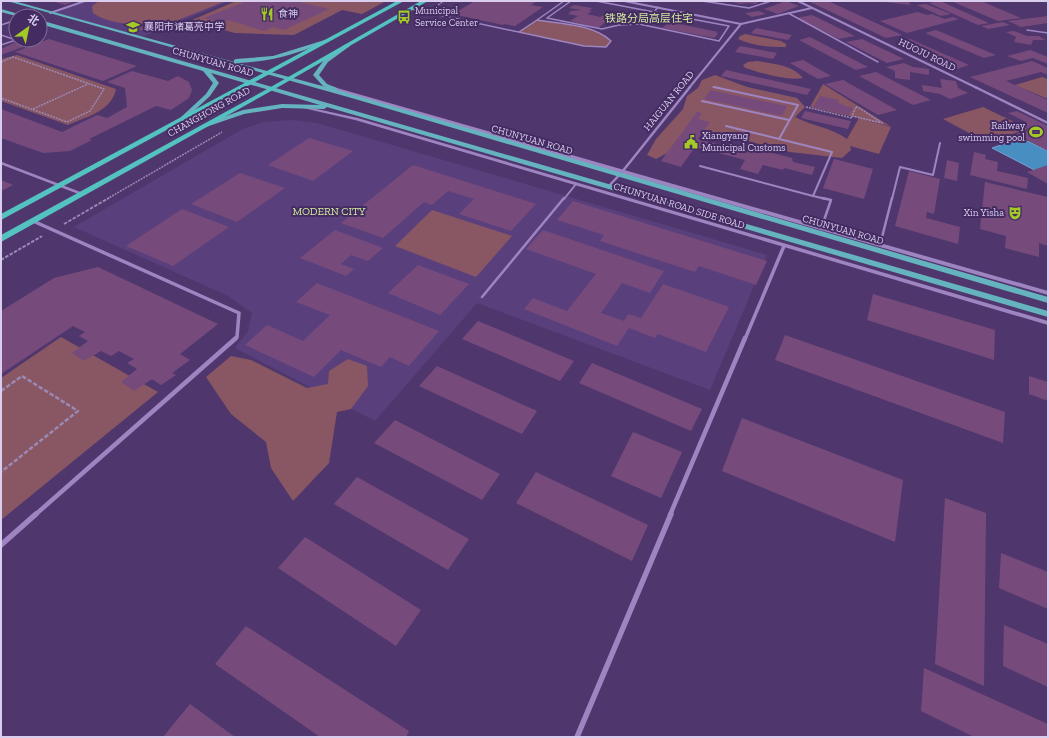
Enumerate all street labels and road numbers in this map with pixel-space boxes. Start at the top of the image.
street label: HUOJU ROAD [896,36,958,74]
street label: CHUNYUAN ROAD [171,45,255,79]
street label: HAIGUAN ROAD [641,69,697,133]
street label: CHANGHONG ROAD [166,84,252,140]
street label: CHUNYUAN ROAD [490,123,574,157]
street label: CHUNYUAN ROAD SIDE ROAD [612,180,746,232]
street label: CHUNYUAN ROAD [801,213,885,247]

